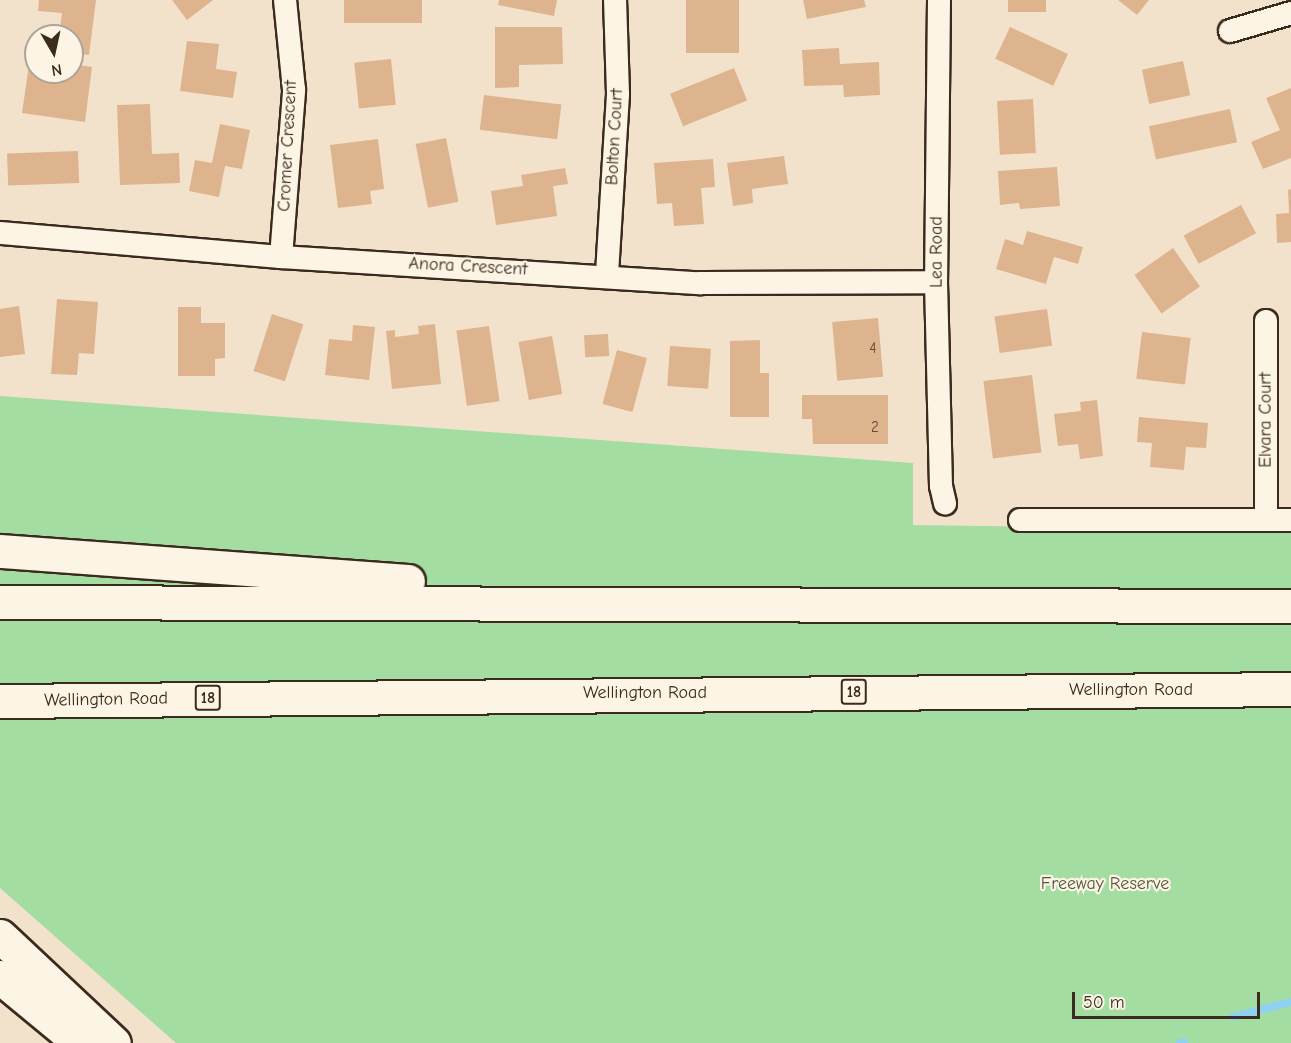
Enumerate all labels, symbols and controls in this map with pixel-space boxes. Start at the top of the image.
north arrow [24,24,84,84]
text: N [50,60,63,80]
street label: Cromer Crescent [274,80,302,212]
street label: Bolton Court [602,88,628,186]
street label: Lea Road [926,216,948,288]
street label: Anora Crescent [408,253,528,281]
house number: 4 [869,340,877,358]
street label: Elvara Court [1255,372,1277,468]
house number: 2 [871,419,879,437]
road number: 18 [840,679,868,705]
street label: Wellington Road [1069,679,1193,701]
street label: Wellington Road [583,682,707,704]
road number: 18 [194,685,222,711]
street label: Wellington Road [44,688,168,712]
park label: Freeway Reserve [1041,873,1169,895]
scale bar [1075,980,1262,1018]
text: 50 m [1083,992,1125,1013]

